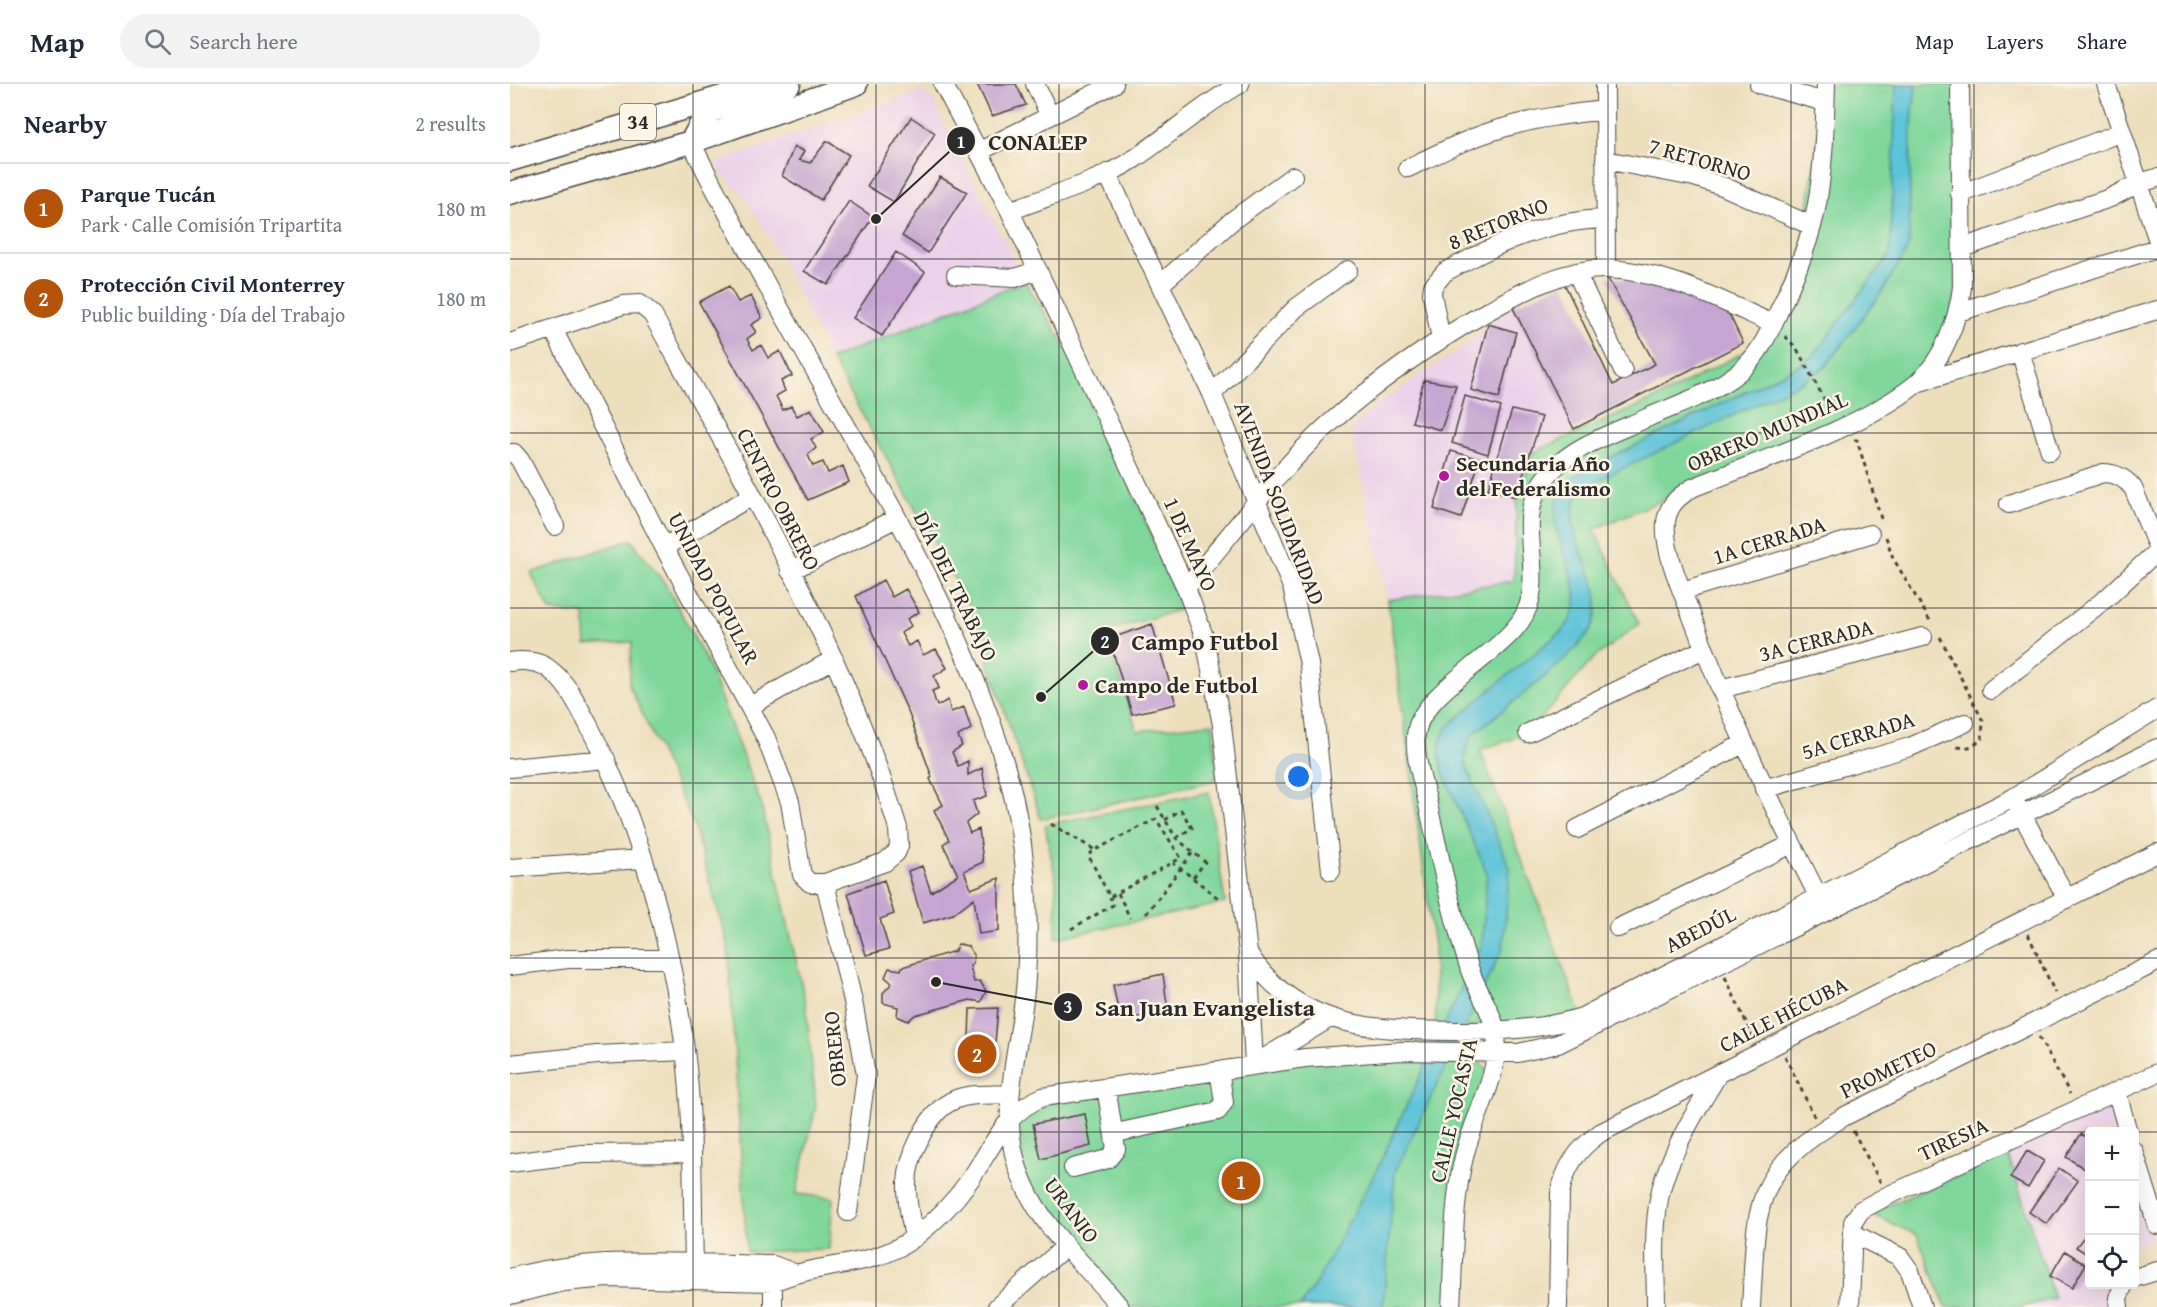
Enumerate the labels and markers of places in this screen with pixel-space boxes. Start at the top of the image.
callout: CONALEP [946,120,1100,162]
place label: Secundaria Año del Federalismo [1456,447,1611,504]
marker: Secundaria Año del Federalismo [1437,469,1451,483]
callout: Campo Futbol [1090,620,1290,662]
place label: Campo de Futbol [1095,669,1258,701]
marker: Campo de Futbol [1076,678,1090,692]
callout: San Juan Evangelista [1053,986,1328,1028]
pin: 2 [958,1032,996,1076]
pin: 1 [1222,1158,1260,1204]

